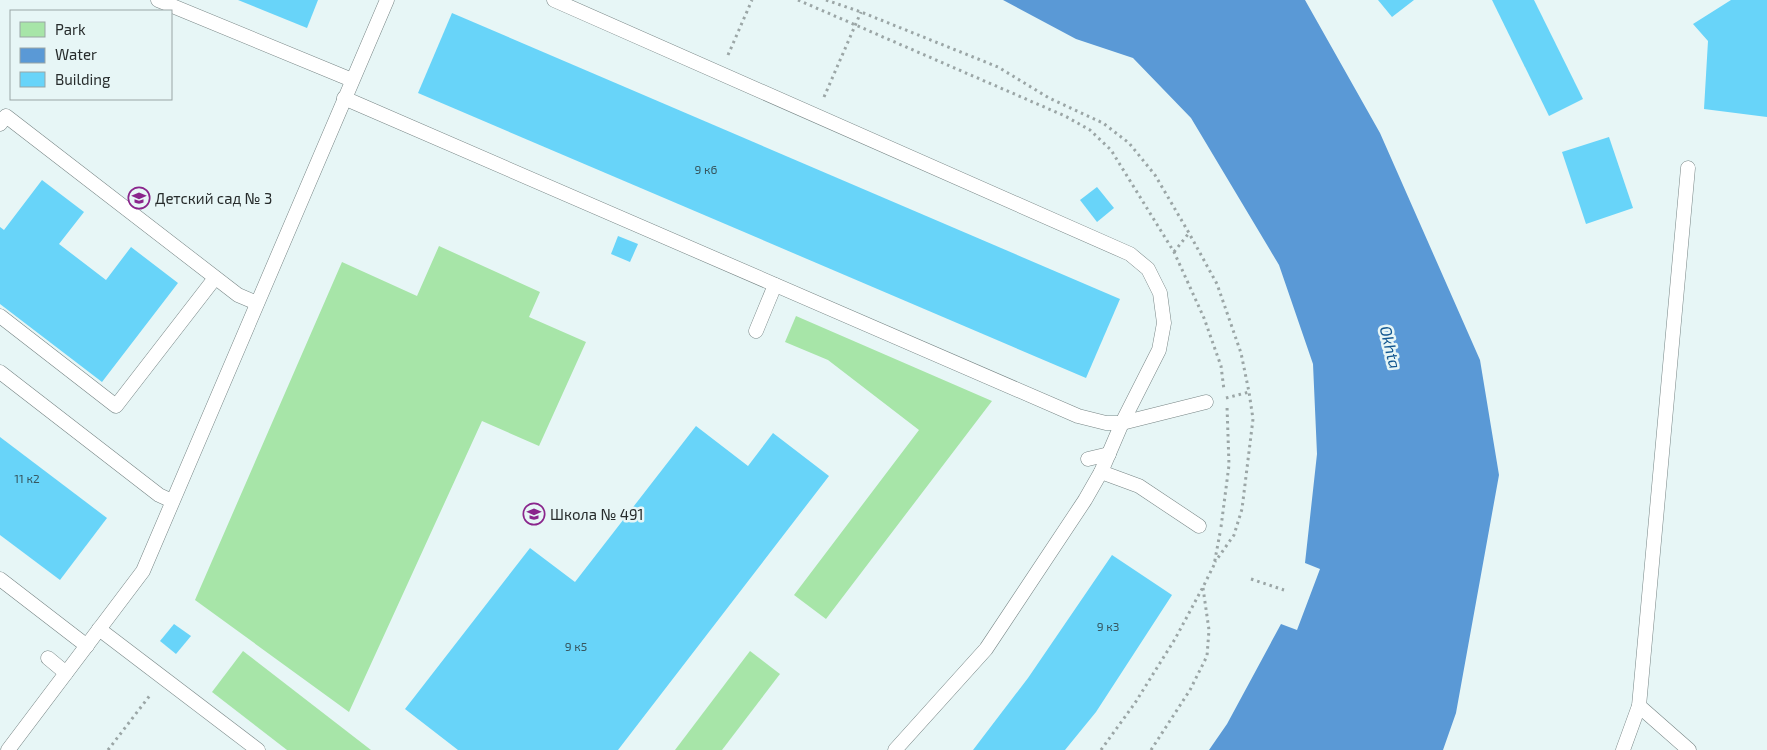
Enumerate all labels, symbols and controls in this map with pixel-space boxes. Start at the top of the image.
legend [10,10,172,100]
text: Park [55,20,86,38]
text: Water [55,45,97,63]
text: Building [55,70,111,88]
house number: 9 к6 [695,162,718,176]
school or university icon: Детский сад № 3 [127,186,151,210]
place label: Детский сад № 3 [155,189,272,207]
water label: Okhta [1377,324,1405,370]
house number: 11 к2 [14,471,40,485]
school or university icon: Школа № 491 [522,502,546,526]
place label: Школа № 491 [550,505,644,523]
house number: 9 к3 [1097,619,1119,633]
house number: 9 к5 [565,639,587,653]

